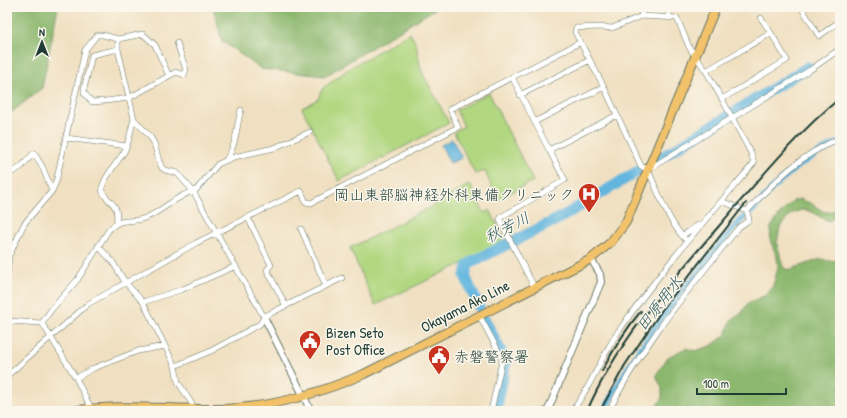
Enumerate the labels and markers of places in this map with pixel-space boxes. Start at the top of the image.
hospital icon: 岡山東部脳神経外科東備クリニック [576,181,602,214]
place label: 岡山東部脳神経外科東備クリニック [334,184,574,205]
place label: Bizen Seto Post Office [326,322,385,360]
public building icon: Bizen Seto Post Office [297,328,323,361]
public building icon: 赤磐警察署 [426,343,452,376]
place label: 赤磐警察署 [454,346,529,367]

